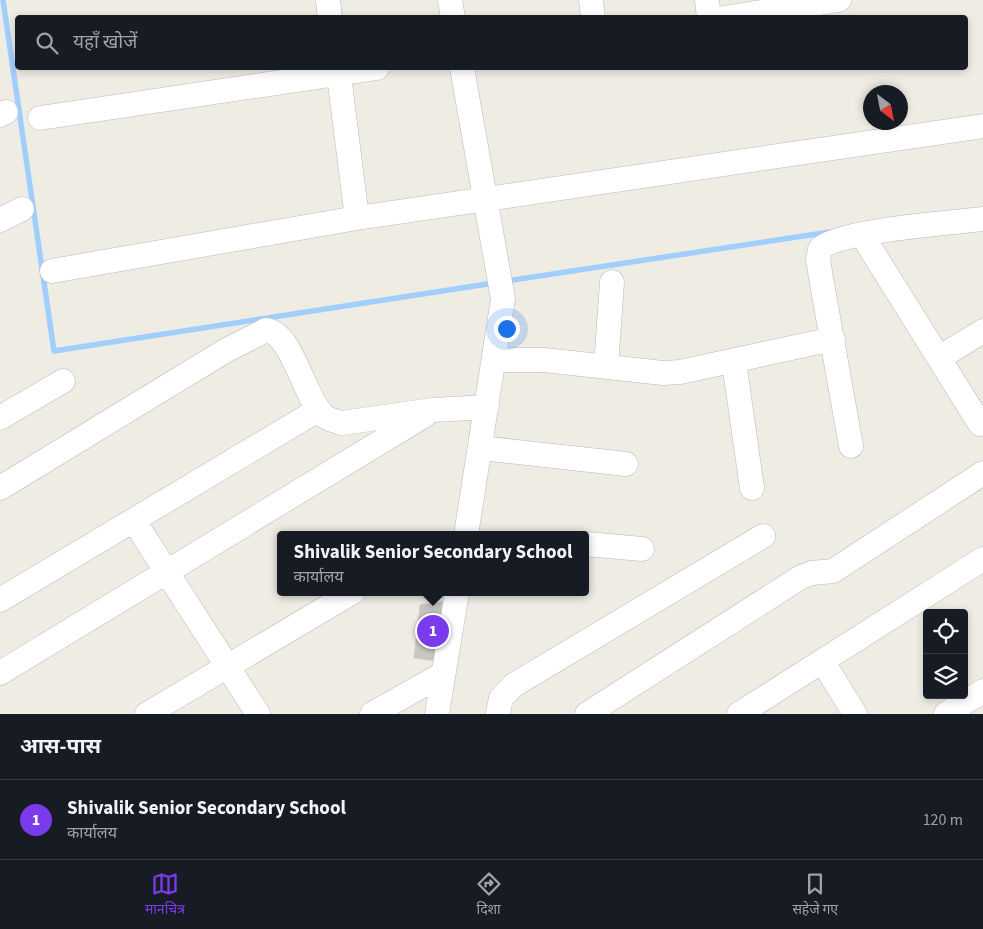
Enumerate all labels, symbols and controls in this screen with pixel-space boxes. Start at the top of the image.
search box [15,15,968,70]
icon: search [33,29,61,57]
text: यहाँ खोजें [73,29,137,56]
north arrow [863,85,908,130]
your location [494,316,520,342]
popup [277,531,589,596]
text: Shivalik Senior Secondary School [294,539,572,566]
text: कार्यालय [294,566,344,588]
map controls [923,609,968,699]
button: locate [923,609,968,654]
pin: 1 [417,612,449,650]
button: layers [923,654,968,699]
text: आस-पास [20,731,101,761]
text: Shivalik Senior Secondary School [67,795,346,822]
text: 1 [32,809,40,831]
text: 120 m [923,809,963,831]
text: कार्यालय [67,822,117,844]
tab: मानचित्र [145,870,185,920]
tab: दिशा [475,870,503,920]
tab: सहेजे गए [792,870,838,920]

